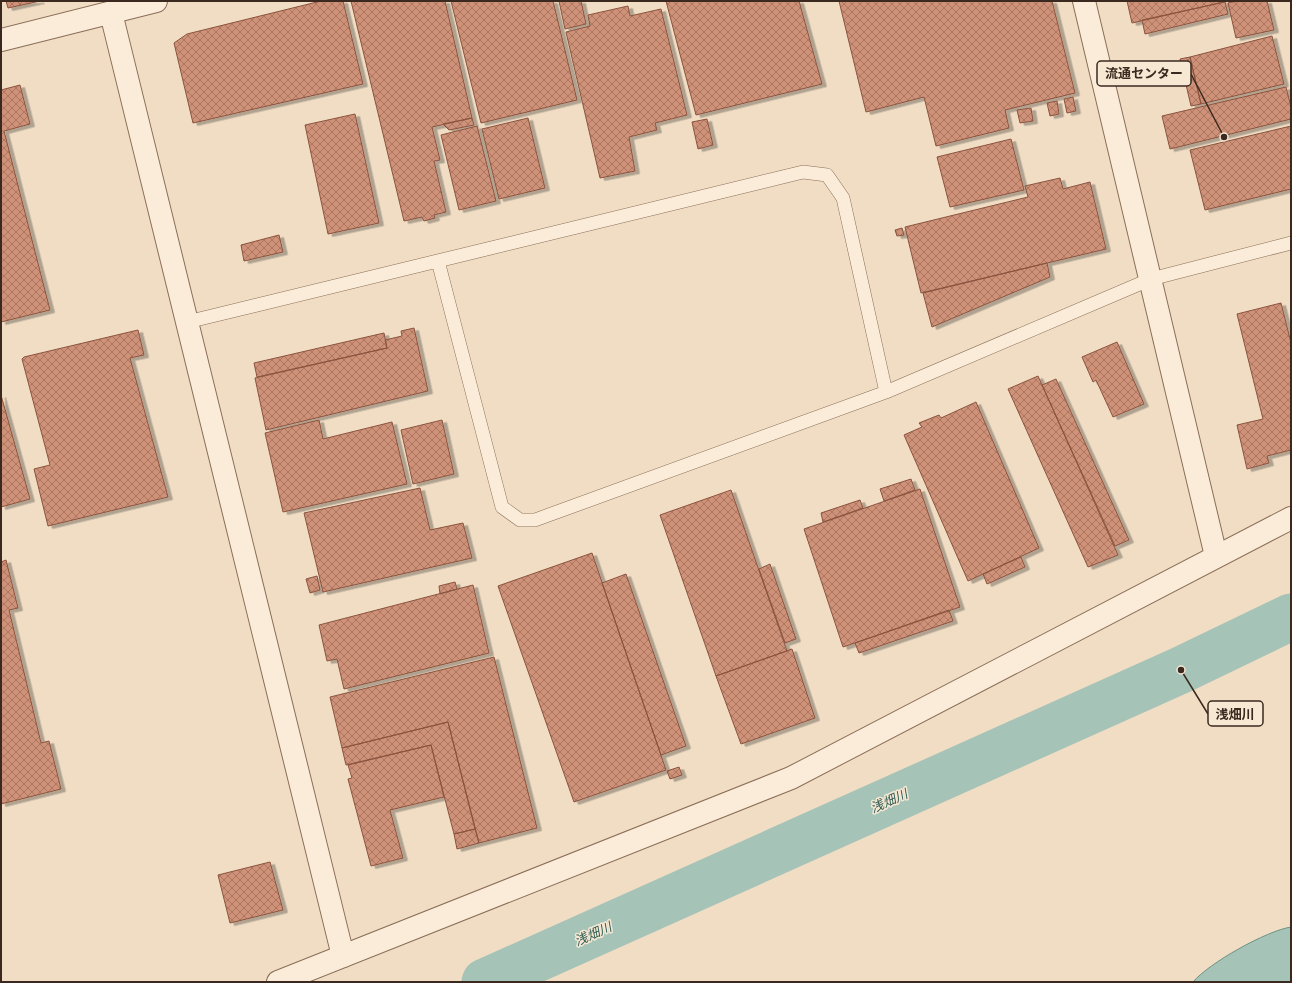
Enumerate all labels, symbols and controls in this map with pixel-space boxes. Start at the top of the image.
callout: 流通センター [1097,61,1191,86]
text: 流通センター [1105,65,1183,82]
callout: 浅畑川 [1208,701,1263,726]
text: 浅畑川 [1215,706,1255,723]
water label: 浅畑川 [868,784,912,817]
water label: 浅畑川 [572,917,616,950]

